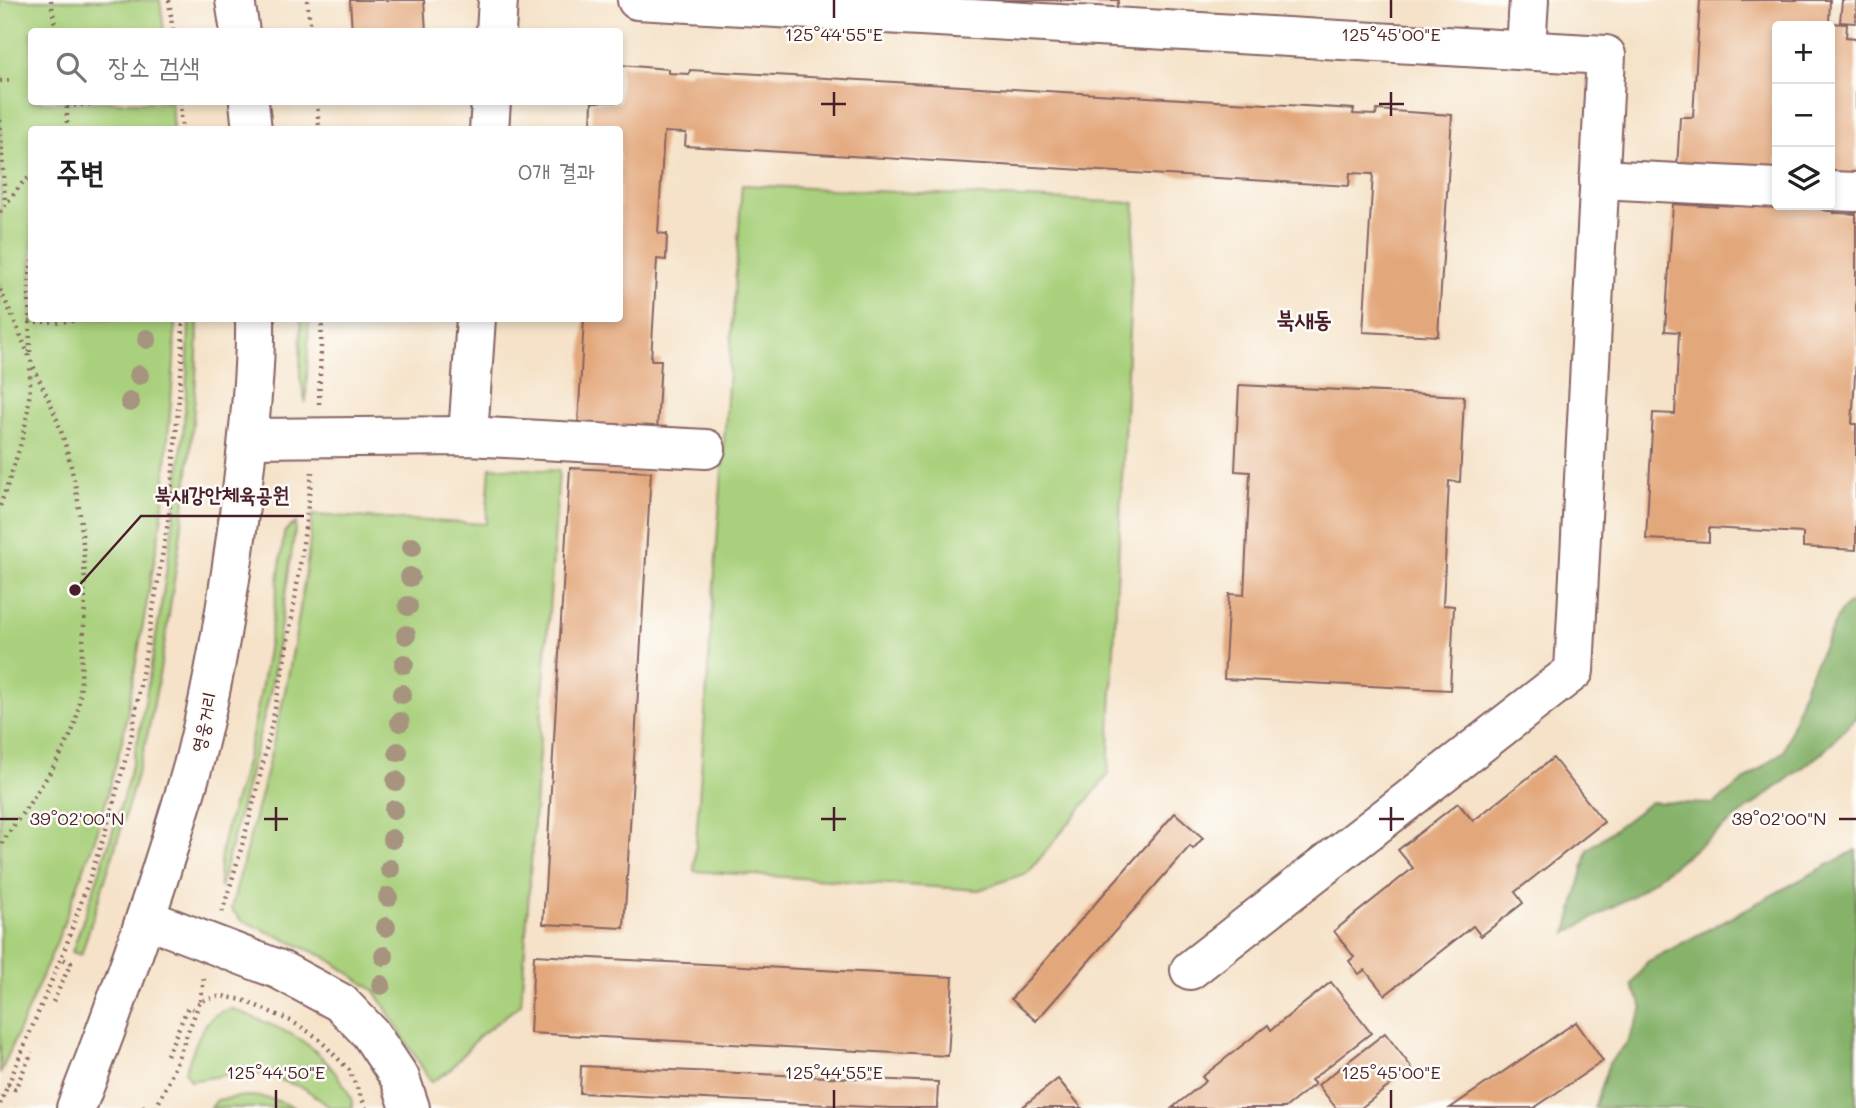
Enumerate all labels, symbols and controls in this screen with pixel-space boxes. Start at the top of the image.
map controls [1772,21,1835,210]
button: + [1772,21,1835,84]
text: 125°44'55"E [785,22,883,46]
text: 125°45'00"E [1341,22,1441,46]
search box [28,28,623,105]
icon: search [52,48,90,86]
text: 장소 검색 [108,49,200,83]
button: − [1772,84,1835,147]
button: layers [1772,147,1835,210]
text: 주변 [56,151,104,191]
text: 0개 결과 [518,156,595,186]
district label: 북새동 [1276,303,1332,333]
callout: 북새강안체육공원 [141,474,304,516]
text: 북새강안체육공원 [154,480,290,507]
street label: 영웅거리 [184,689,222,755]
text: 39°02'00"N [29,806,125,830]
text: 39°02'00"N [1731,806,1827,830]
text: 125°44'50"E [227,1060,325,1084]
text: 125°44'55"E [785,1060,883,1084]
text: 125°45'00"E [1341,1060,1441,1084]

